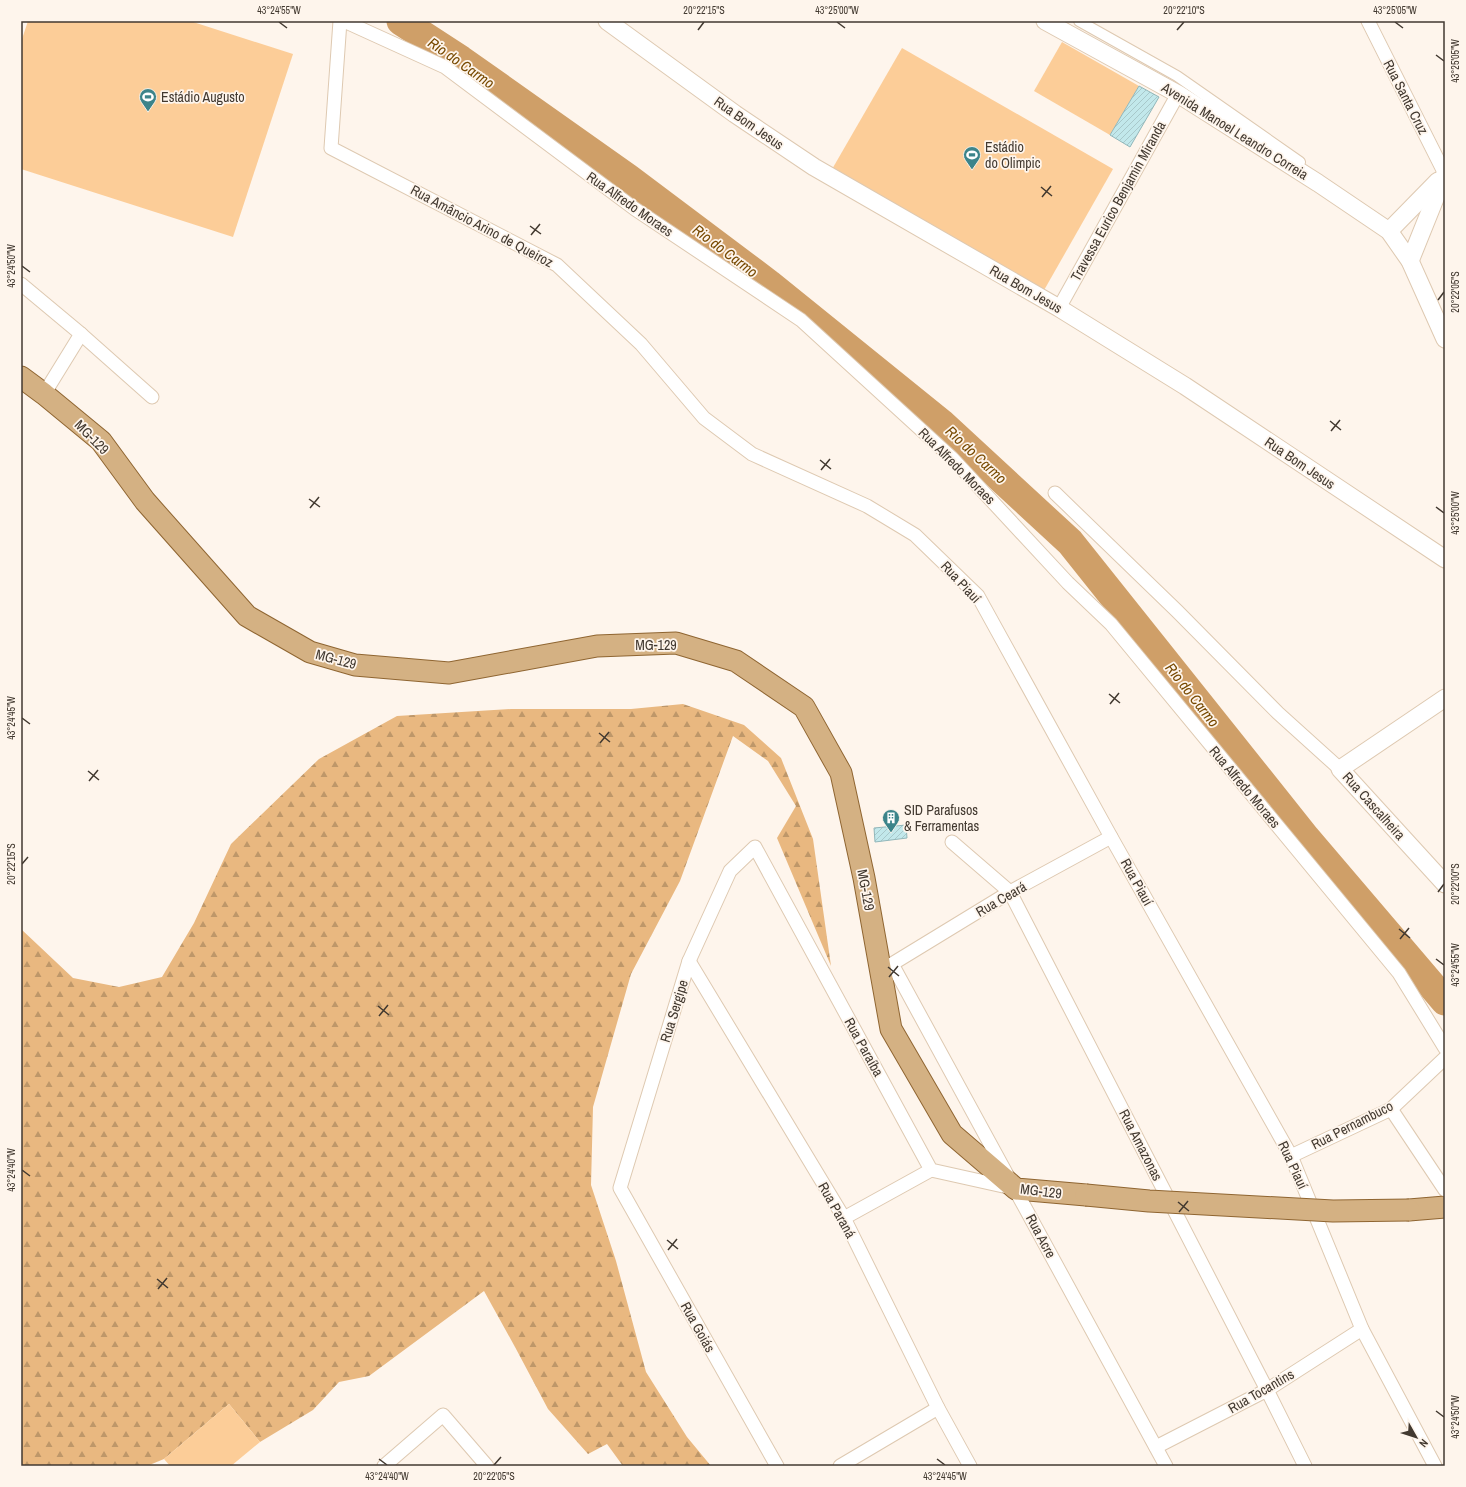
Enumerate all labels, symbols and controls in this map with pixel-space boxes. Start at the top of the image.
text: 43°24'55"W [257,4,301,17]
text: 20°22'15"S [683,4,725,17]
text: 43°25'00"W [815,4,859,17]
text: 20°22'10"S [1163,4,1205,17]
text: 43°25'05"W [1373,4,1417,17]
water label: Rio do Carmo [424,32,499,93]
text: 43°25'05"W [1449,39,1462,83]
street label: Rua Santa Cruz [1379,57,1433,138]
street label: Avenida Manoel Leandro Correia [1157,78,1312,184]
sports icon: Estádio Augusto [138,87,158,112]
place label: Estádio Augusto [161,88,245,106]
street label: Rua Bom Jesus [711,92,788,154]
street label: Travessa Eurico Benjamin Miranda [1066,117,1170,284]
place label: Estádio do Olimpic [985,138,1041,172]
sports icon: Estádio do Olimpic [962,145,982,170]
street label: Rua Alfredo Moraes [583,168,677,241]
street label: Rua Amâncio Arino de Queiroz [408,181,557,271]
water label: Rio do Carmo [688,219,762,282]
text: 43°24'50"W [5,244,18,288]
street label: Rua Bom Jesus [986,261,1066,317]
text: 20°22'05"S [1449,271,1462,313]
street label: MG-129 [71,416,113,458]
water label: Rio do Carmo [941,421,1012,489]
street label: Rua Alfredo Moraes [915,424,999,508]
street label: Rua Bom Jesus [1261,433,1339,493]
text: 43°25'00"W [1449,491,1462,535]
street label: Rua Piauí [937,557,986,607]
street label: MG-129 [635,636,677,654]
street label: MG-129 [314,645,358,673]
water label: Rio do Carmo [1161,658,1224,731]
text: 43°24'45"W [5,696,18,740]
street label: Rua Alfredo Moraes [1205,742,1285,832]
street label: Rua Cascalheira [1339,768,1410,844]
place label: SID Parafusos & Ferramentas [904,801,980,835]
building icon: SID Parafusos & Ferramentas [881,808,901,833]
text: 20°22'15"S [5,843,18,885]
street label: Rua Piauí [1117,855,1158,909]
text: 20°22'00"S [1449,863,1462,905]
street label: MG-129 [853,868,879,912]
street label: Rua Ceará [972,877,1030,921]
text: 43°24'55"W [1449,943,1462,987]
street label: Rua Sergipe [656,978,692,1044]
street label: Rua Paraíba [841,1014,888,1080]
street label: Rua Pernambuco [1308,1097,1396,1153]
street label: Rua Amazonas [1115,1106,1167,1184]
street label: Rua Piauí [1274,1138,1312,1193]
text: 43°24'40"W [5,1148,18,1192]
street label: Rua Paraná [814,1179,860,1242]
street label: MG-129 [1019,1180,1063,1202]
street label: Rua Acre [1022,1211,1060,1261]
street label: Rua Goiás [677,1299,719,1356]
street label: Rua Tocantins [1225,1365,1297,1417]
text: 43°24'50"W [1449,1395,1462,1439]
north arrow [1396,1417,1436,1457]
text: N [1416,1436,1431,1450]
text: 43°24'40"W [365,1470,409,1483]
text: 20°22'05"S [473,1470,515,1483]
text: 43°24'45"W [923,1470,967,1483]

